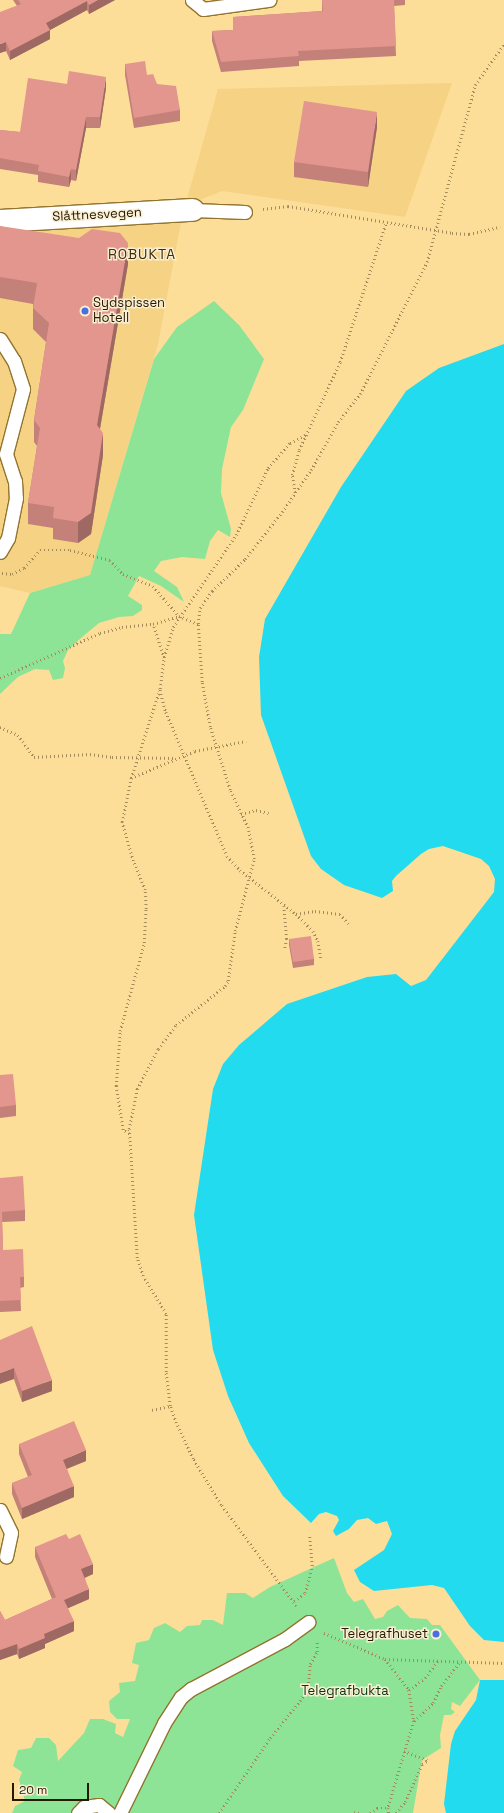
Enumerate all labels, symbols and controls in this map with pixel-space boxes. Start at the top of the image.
street label: Slåttnesvegen [52,205,142,225]
district label: ROBUKTA [108,246,176,262]
place label: Sydspissen Hotell [93,296,165,327]
marker: Sydspissen Hotell [80,306,90,316]
place label: Telegrafhuset [341,1626,428,1642]
marker: Telegrafhuset [431,1629,441,1639]
park label: Telegrafbukta [301,1683,389,1699]
scale bar [14,1775,91,1801]
text: 20 m [19,1782,47,1798]

